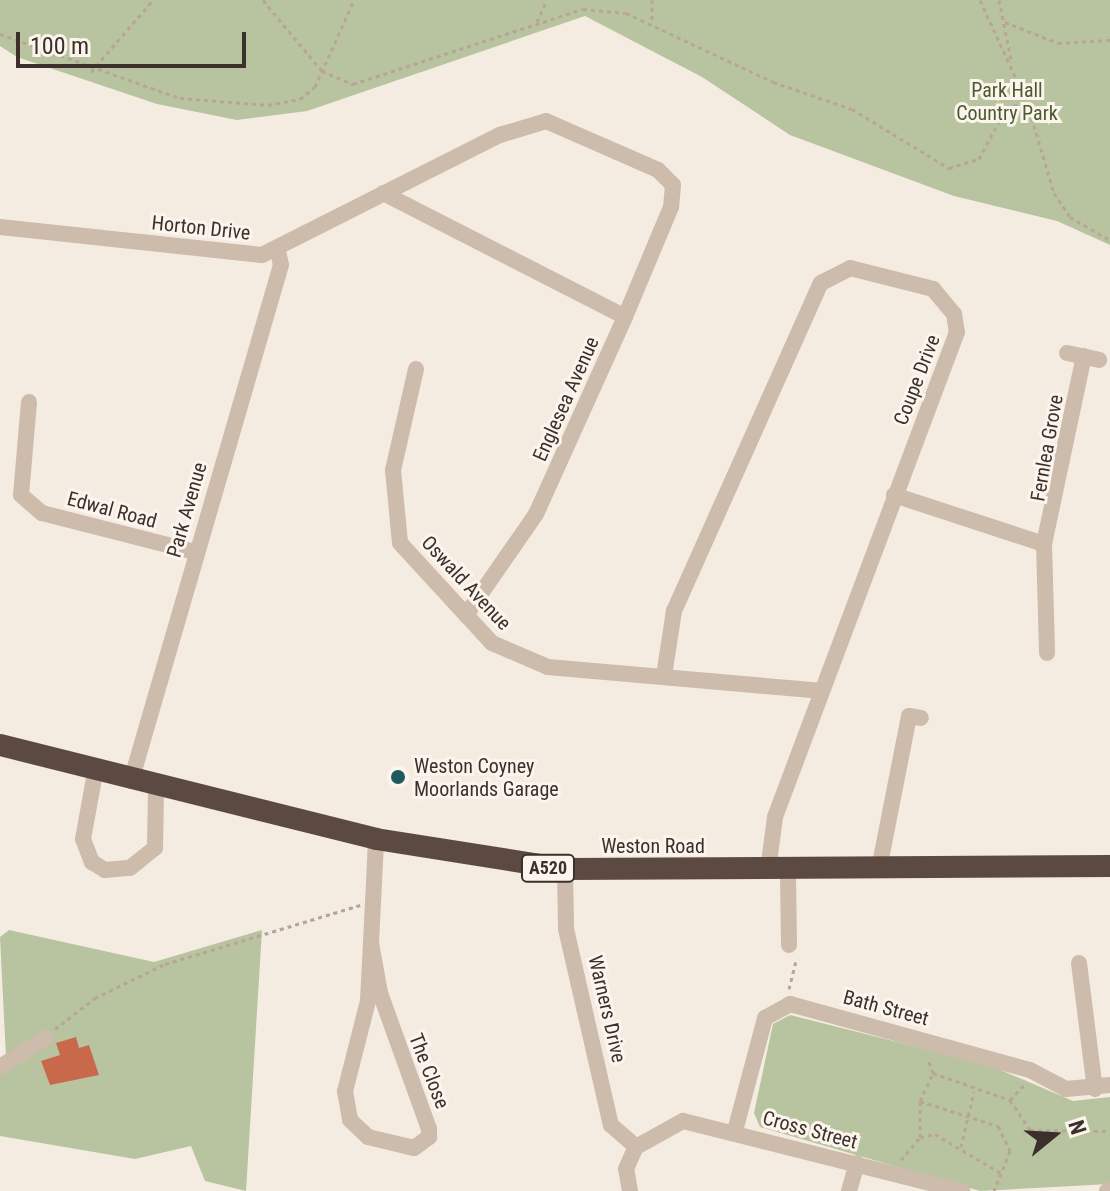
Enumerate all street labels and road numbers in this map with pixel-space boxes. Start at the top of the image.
street label: Horton Drive [151,211,251,245]
street label: Coupe Drive [889,331,945,429]
street label: Englesea Avenue [528,333,604,465]
street label: Fernlea Grove [1026,393,1068,503]
street label: Park Avenue [162,460,212,560]
street label: Edwal Road [65,487,159,533]
street label: Oswald Avenue [416,531,516,635]
street label: Weston Road [601,834,705,858]
road number: A520 [520,854,576,882]
street label: Warners Drive [583,953,631,1065]
street label: Bath Street [841,985,931,1031]
street label: The Close [404,1030,454,1112]
street label: Cross Street [760,1106,860,1154]

